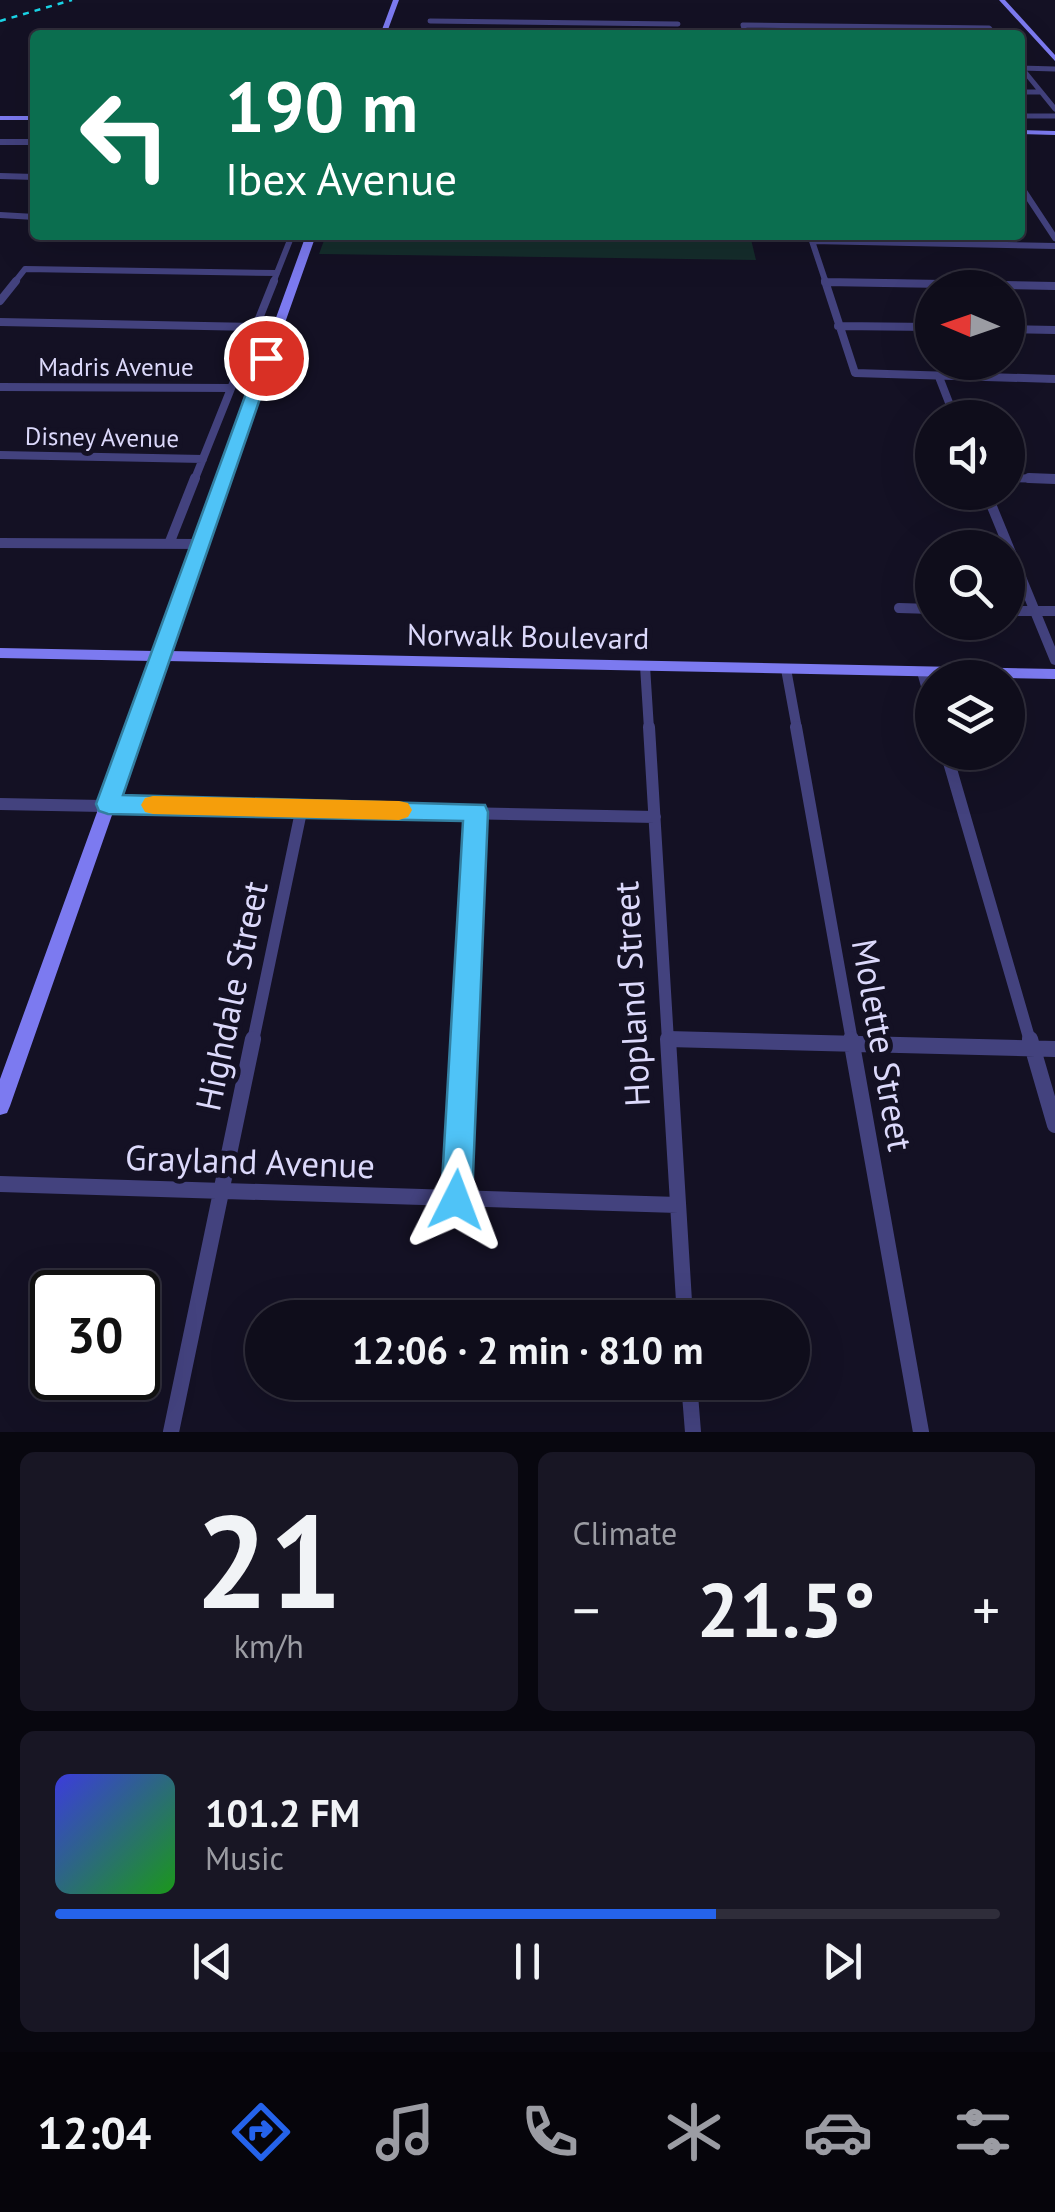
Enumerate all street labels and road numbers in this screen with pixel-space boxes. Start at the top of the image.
street label: Madris Avenue [38,351,194,383]
street label: Disney Avenue [25,420,179,454]
street label: Norwalk Boulevard [406,614,650,657]
street label: Highdale Street [184,877,278,1115]
street label: Hopland Street [602,880,660,1108]
street label: Molette Street [842,935,924,1154]
street label: Grayland Avenue [124,1134,376,1188]

